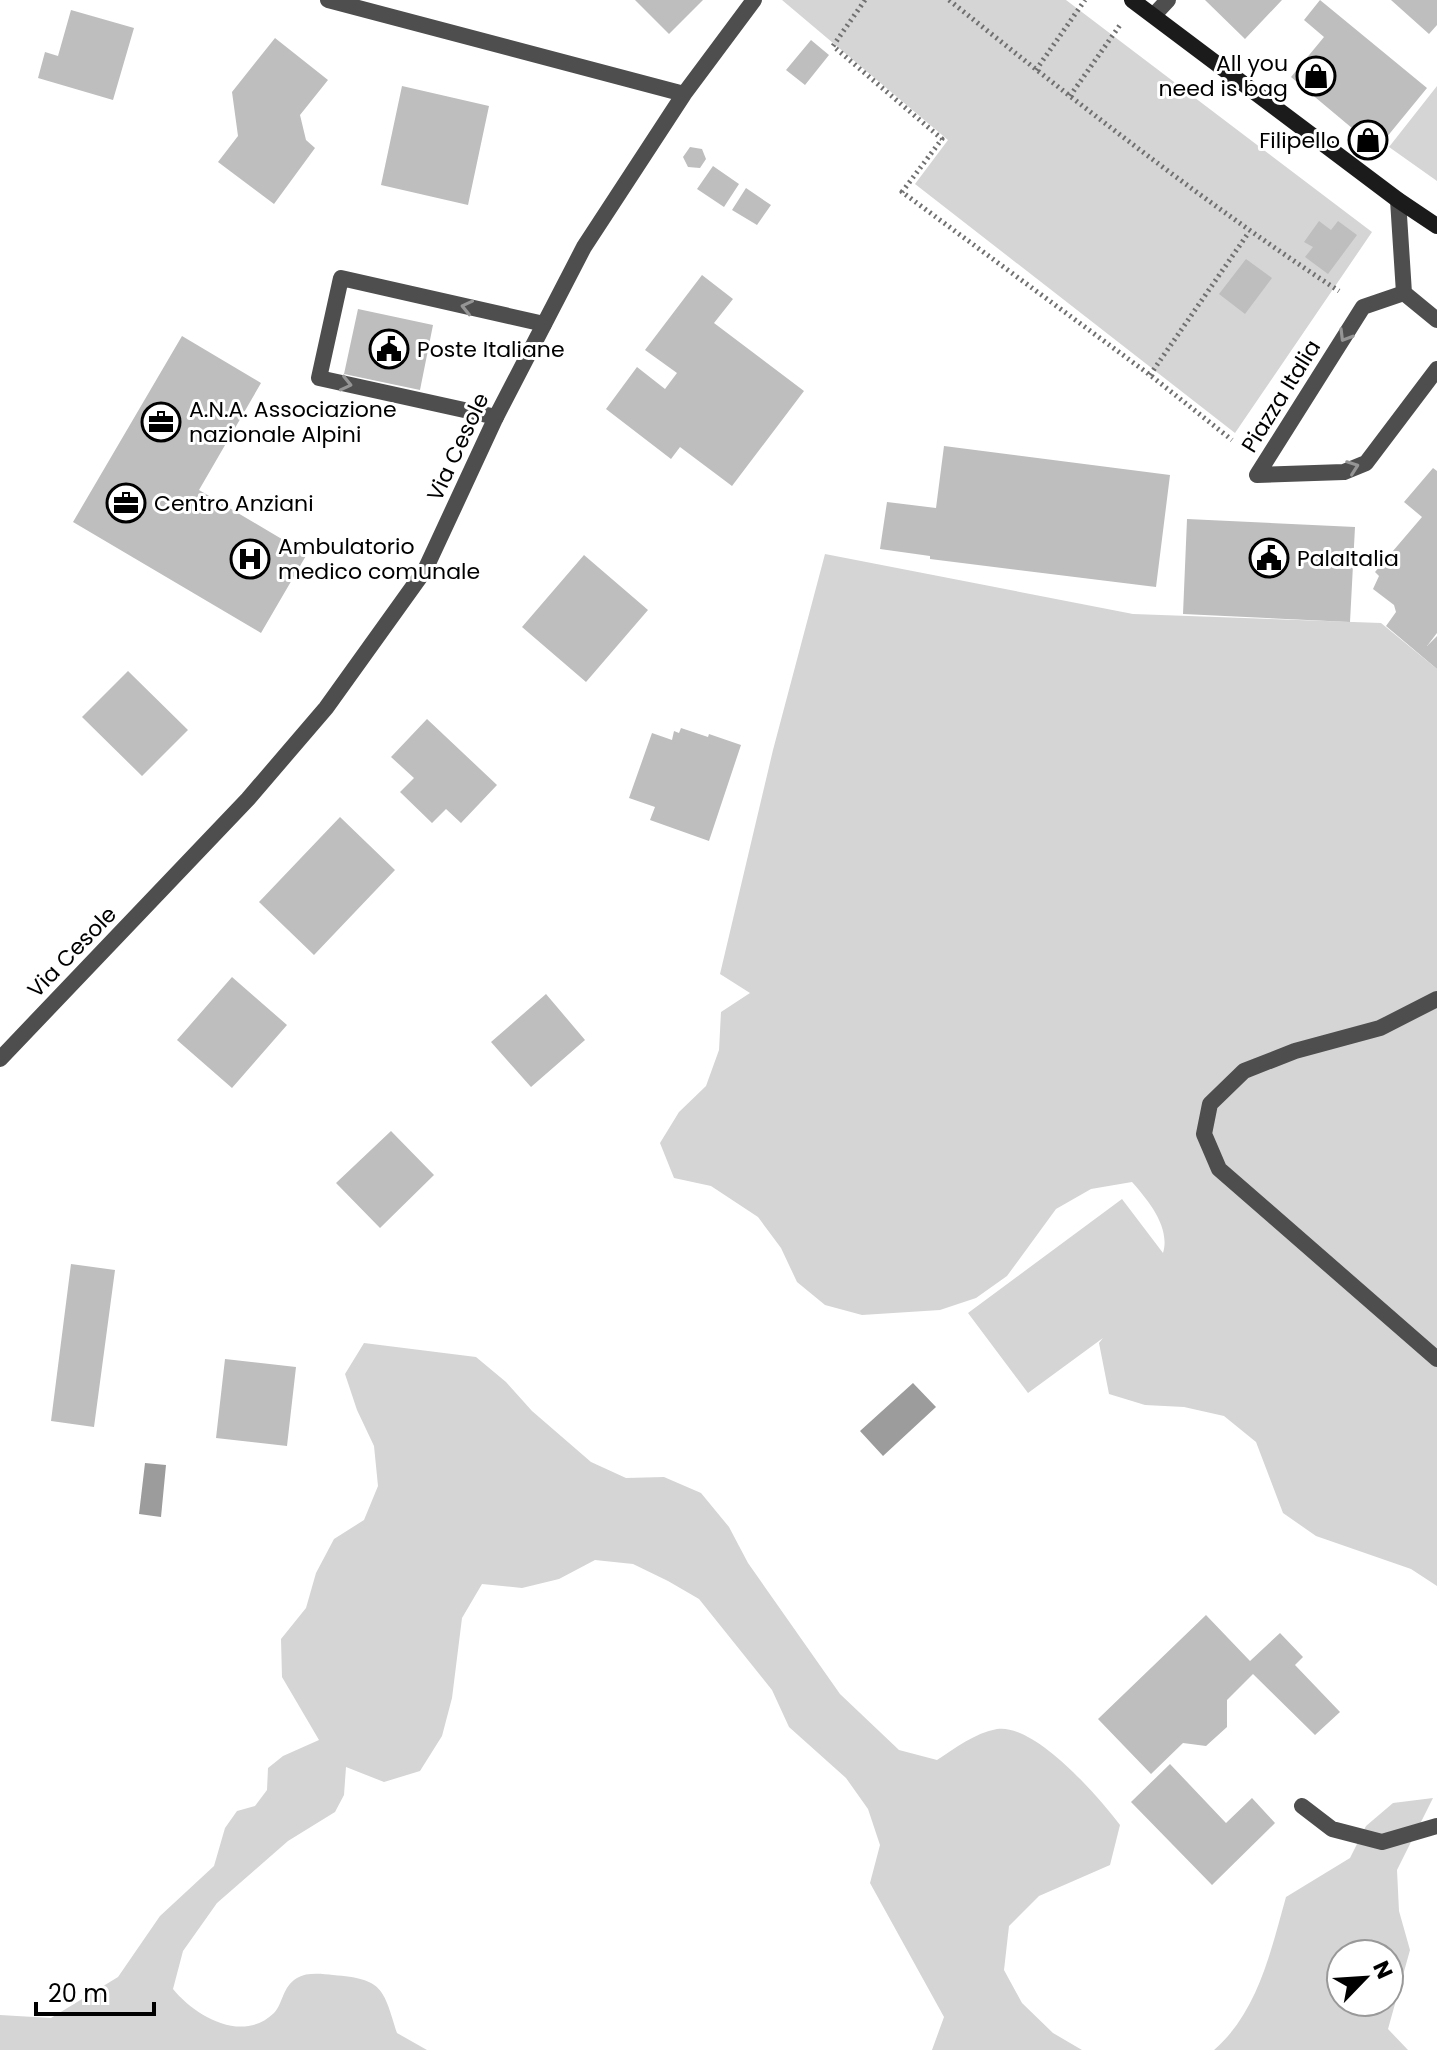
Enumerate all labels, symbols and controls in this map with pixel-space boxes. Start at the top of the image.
place label: All you need is bag [1159,48,1288,104]
shop icon: All you need is bag [1295,55,1337,97]
shop icon: Filipello [1347,119,1389,161]
place label: Filipello [1259,125,1340,156]
one-way arrow [461,299,475,316]
one-way arrow [1339,327,1355,342]
public building icon: Poste Italiane [368,328,410,370]
place label: Poste Italiane [417,334,565,365]
street label: Piazza Italia [1234,334,1328,458]
one-way arrow [339,375,353,392]
street label: Via Cesole [419,388,497,506]
place label: A.N.A. Associazione nazionale Alpini [189,394,397,450]
office icon: A.N.A. Associazione nazionale Alpini [140,401,182,443]
one-way arrow [1345,460,1359,477]
office icon: Centro Anziani [105,482,147,524]
place label: Centro Anziani [154,488,314,519]
place label: Ambulatorio medico comunale [278,531,480,587]
public building icon: PalaItalia [1248,537,1290,579]
hospital icon: Ambulatorio medico comunale [229,538,271,580]
place label: PalaItalia [1297,543,1399,574]
street label: Via Cesole [20,899,124,1005]
north arrow [1325,1938,1405,2018]
text: N [1365,1956,1400,1984]
scale bar [36,1966,154,2016]
text: 20 m [48,1977,108,2010]

